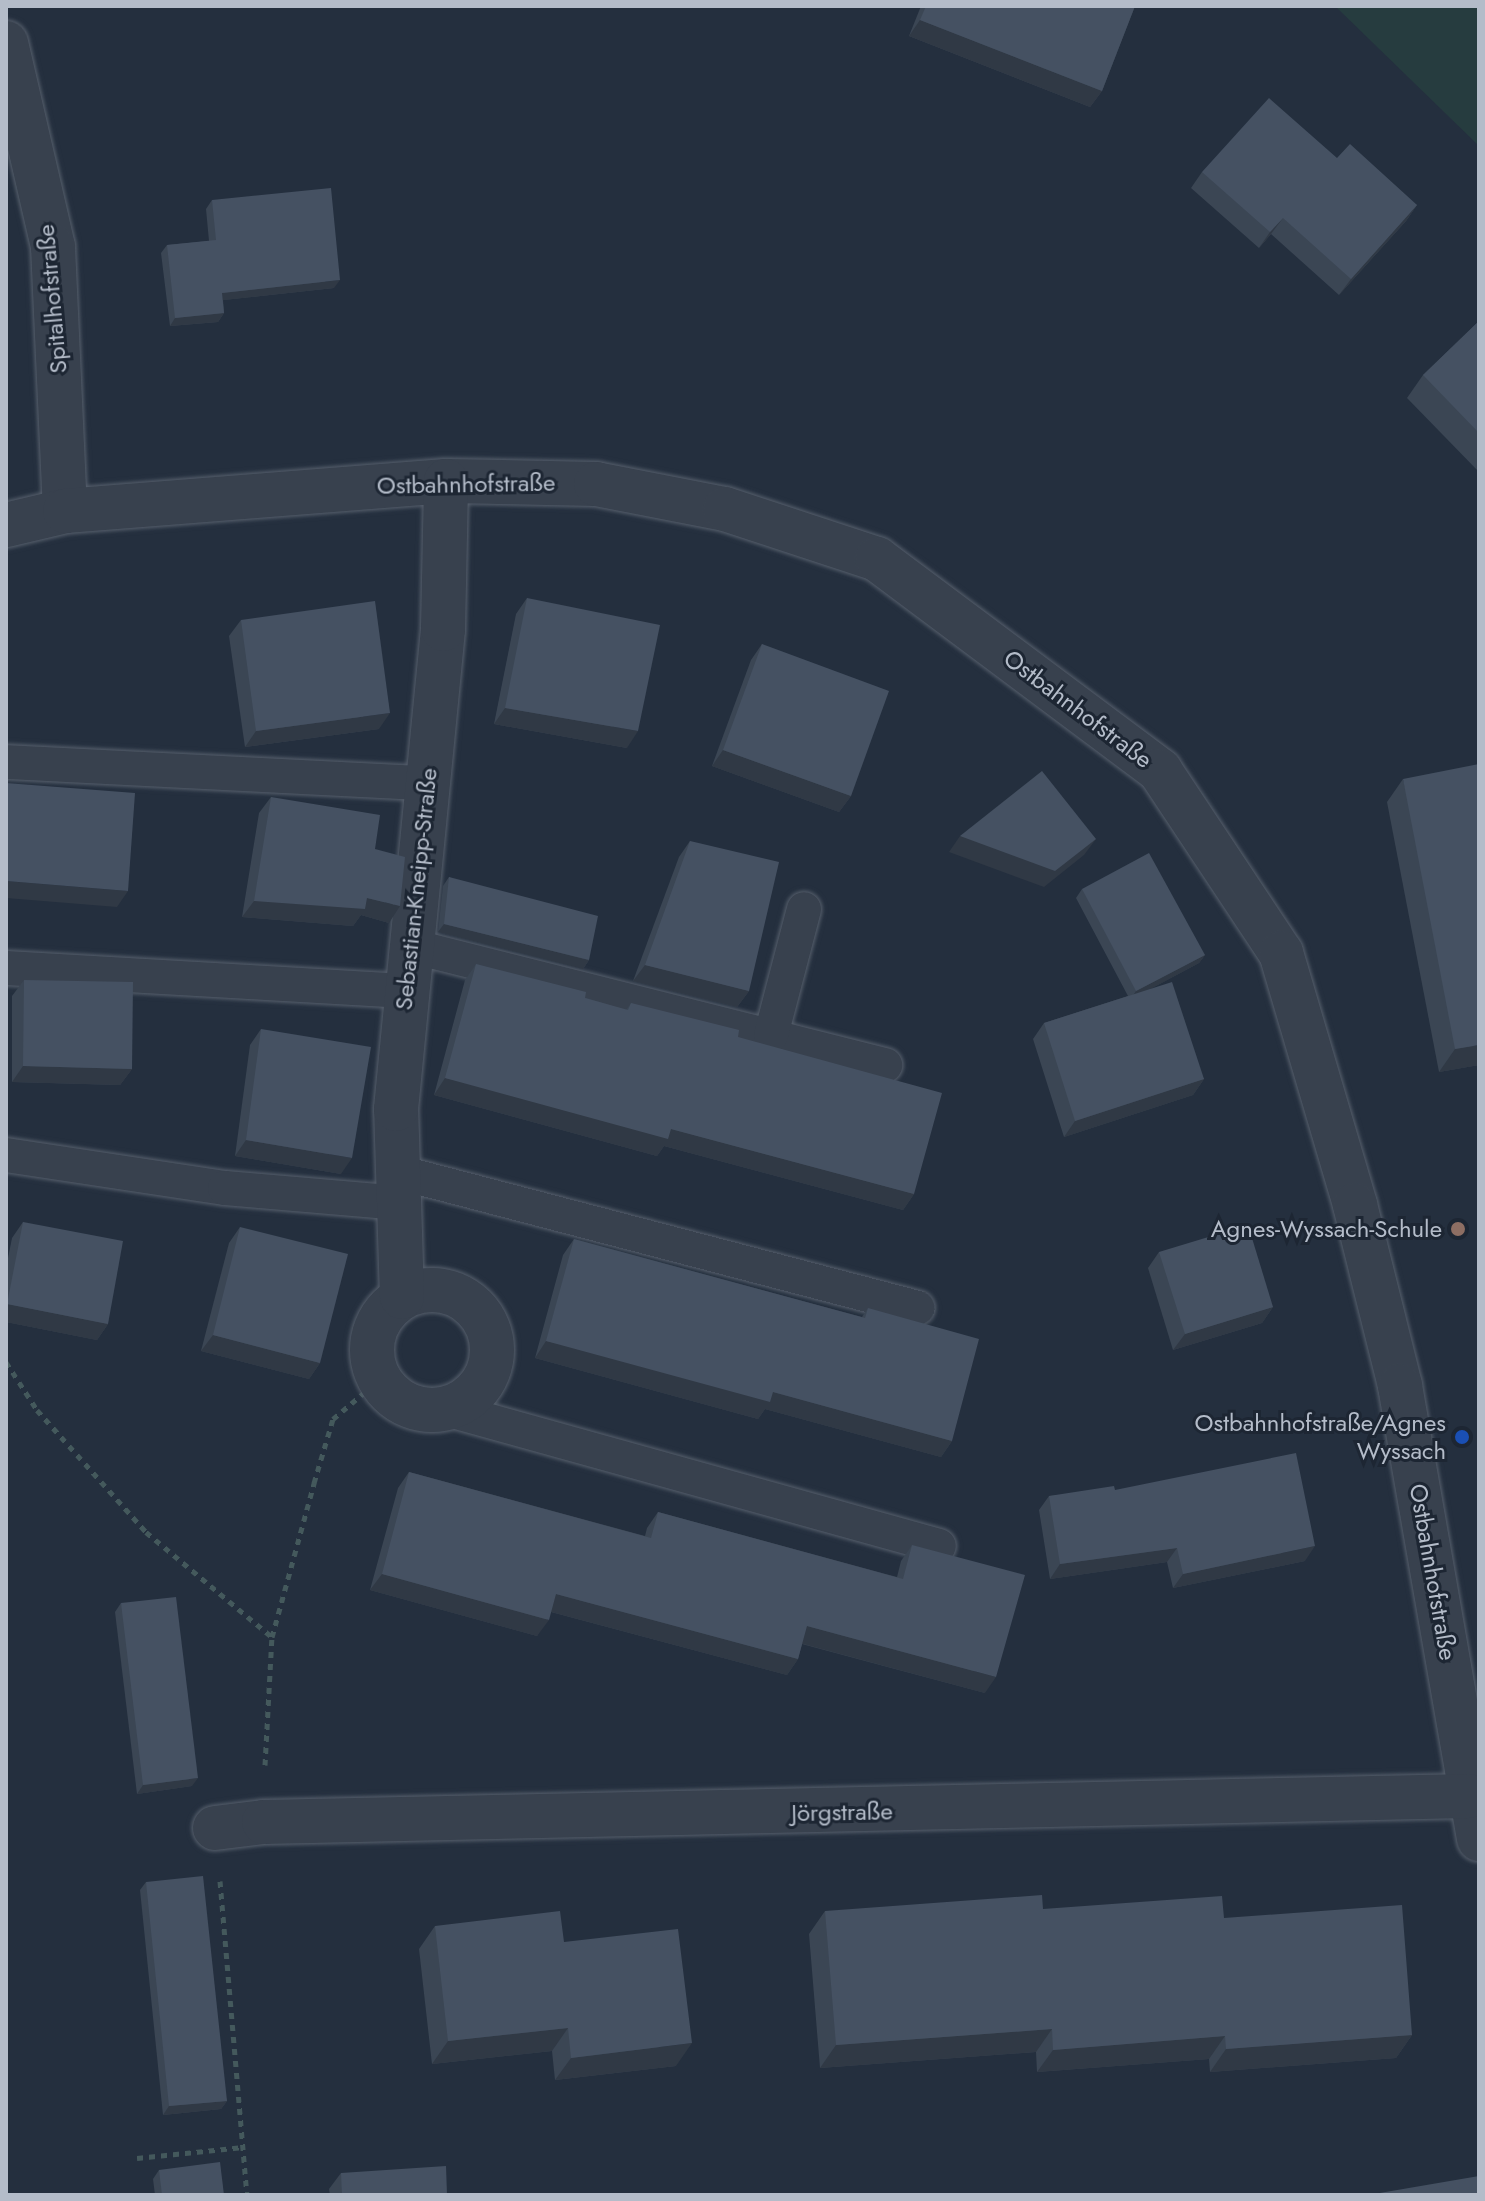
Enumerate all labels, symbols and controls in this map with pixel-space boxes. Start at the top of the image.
street label: Spitalhofstraße [31,223,73,375]
street label: Ostbahnhofstraße [377,468,555,500]
street label: Ostbahnhofstraße [998,644,1158,774]
street label: Sebastian-Kneipp-Straße [389,766,443,1012]
place label: Agnes-Wyssach-Schule [1211,1215,1442,1243]
marker: Agnes-Wyssach-Schule [1449,1220,1467,1238]
place label: Ostbahnhofstraße/Agnes Wyssach [1195,1409,1446,1465]
marker: Ostbahnhofstraße/Agnes Wyssach [1453,1428,1471,1446]
street label: Ostbahnhofstraße [1403,1482,1463,1662]
street label: Jörgstraße [791,1797,893,1827]

